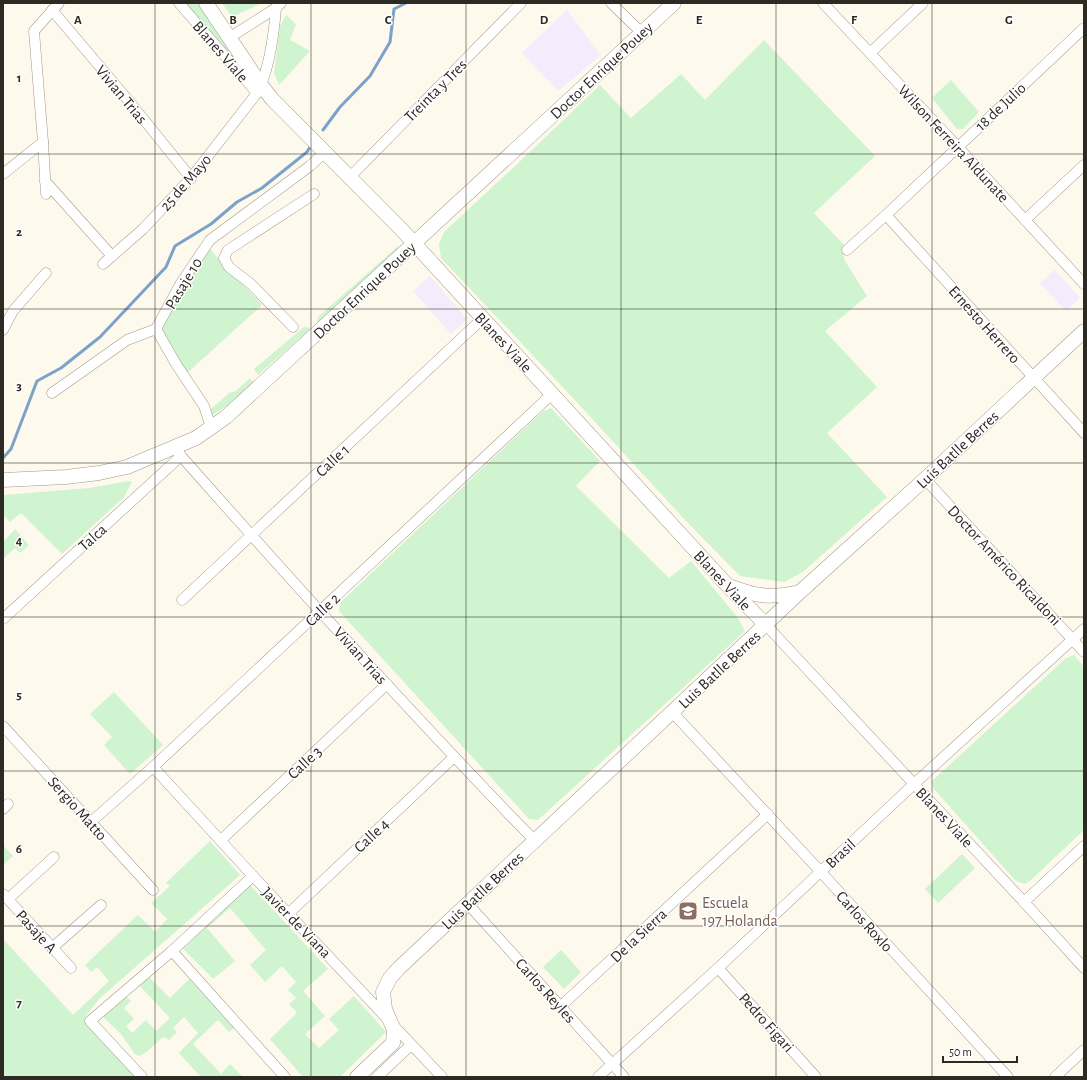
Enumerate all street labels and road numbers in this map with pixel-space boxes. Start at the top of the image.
street label: Blanes Viale [189,16,253,86]
street label: Doctor Enrique Pouey [546,17,656,123]
street label: Treinta y Tres [401,56,471,126]
street label: Vivian Trias [92,62,150,127]
street label: 18 de Julio [972,79,1029,134]
street label: Wilson Ferreira Aldunate [895,82,1012,206]
street label: 25 de Mayo [157,151,215,215]
street label: Doctor Enrique Pouey [310,239,420,343]
street label: Pasaje 10 [162,255,206,313]
street label: Ernesto Herrero [945,283,1023,367]
street label: Blanes Viale [472,310,535,376]
street label: Luis Batlle Berres [914,408,1002,492]
street label: Calle 1 [313,442,352,480]
street label: Doctor Américo Ricaldoni [945,502,1064,629]
street label: Talca [76,521,110,554]
street label: Blanes Viale [691,548,754,614]
street label: Calle 2 [302,590,343,630]
street label: Vivian Trias [331,624,390,687]
street label: Luis Batlle Berres [676,628,764,712]
street label: Calle 3 [285,743,325,782]
street label: Sergio Matto [45,774,110,844]
street label: Blanes Viale [913,785,976,851]
street label: Calle 4 [351,816,392,856]
street label: Brasil [823,836,859,871]
street label: Luis Batlle Berres [439,849,527,933]
street label: Javier de Viana [259,884,334,961]
street label: Carlos Roxlo [833,888,896,955]
street label: De la Sierra [607,906,670,966]
street label: Pasaje A [12,907,60,957]
street label: Carlos Reyles [512,955,578,1027]
street label: Pedro Figari [736,990,797,1055]

